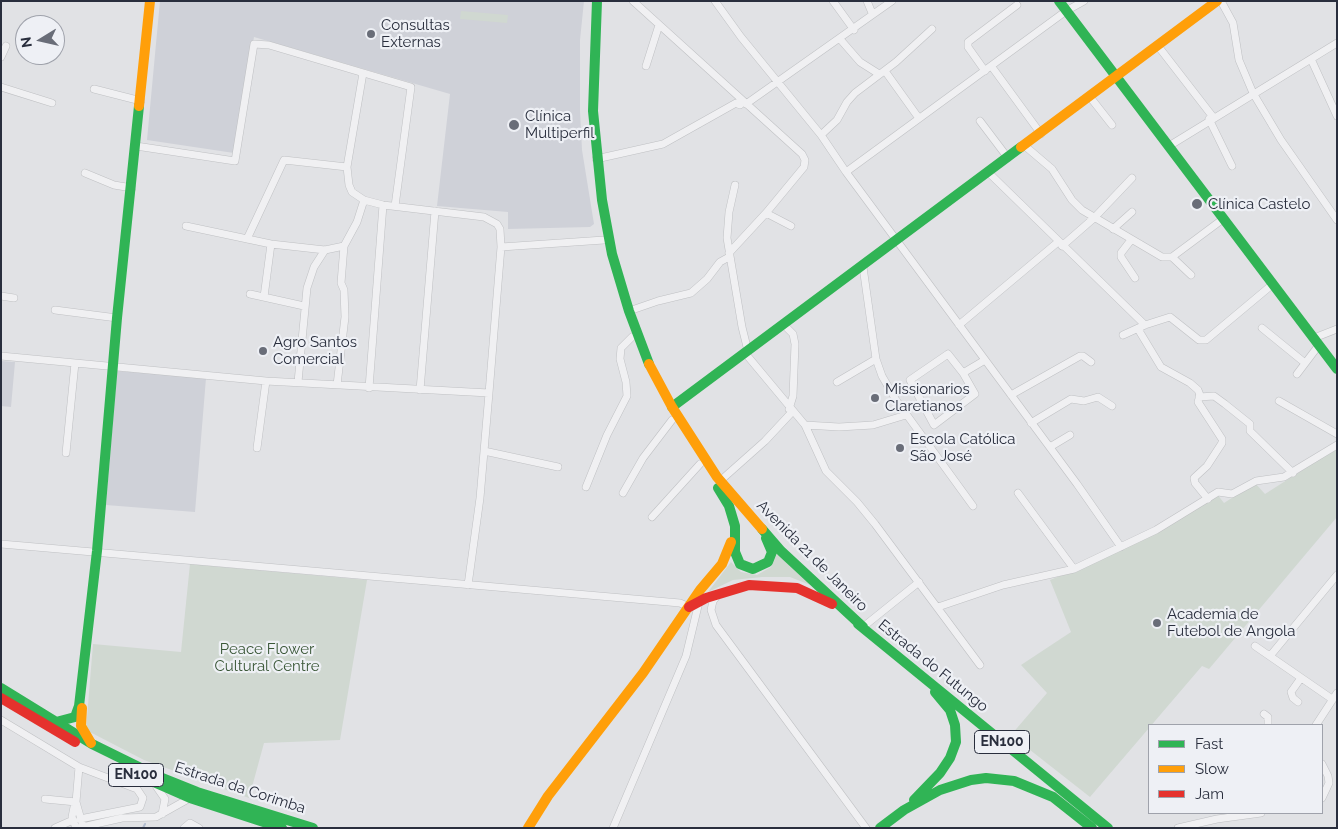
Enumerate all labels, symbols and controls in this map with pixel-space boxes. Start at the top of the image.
north arrow [15,15,65,65]
place label: Consultas Externas [381,16,450,51]
marker: Consultas Externas [365,28,377,40]
text: N [17,36,35,49]
place label: Clínica Multiperfil [525,107,594,142]
marker: Clínica Multiperfil [507,118,521,132]
place label: Clínica Castelo [1208,195,1310,213]
marker: Clínica Castelo [1190,197,1204,211]
place label: Agro Santos Comercial [273,333,357,368]
marker: Agro Santos Comercial [257,345,269,357]
place label: Missionarios Claretianos [885,380,970,415]
marker: Missionarios Claretianos [869,392,881,404]
place label: Escola Católica São José [910,430,1016,465]
marker: Escola Católica São José [894,442,906,454]
street label: Avenida 21 de Janeiro [753,497,871,615]
place label: Academia de Futebol de Angola [1167,605,1295,640]
street label: Estrada do Futungo [874,616,992,716]
marker: Academia de Futebol de Angola [1151,617,1163,629]
park label: Peace Flower Cultural Centre [214,640,320,675]
legend [1148,724,1323,814]
road number: EN100 [974,730,1030,754]
text: Fast [1195,735,1223,753]
street label: Estrada da Corimba [172,758,308,818]
text: Slow [1195,760,1229,778]
road number: EN100 [108,764,164,786]
text: Jam [1195,785,1224,803]

